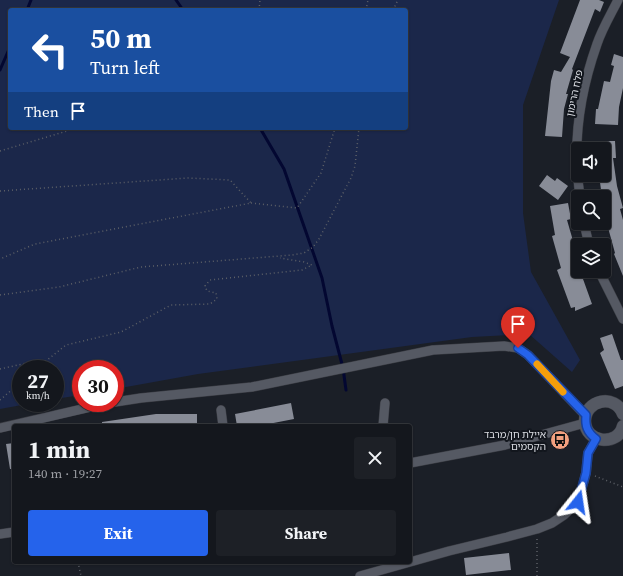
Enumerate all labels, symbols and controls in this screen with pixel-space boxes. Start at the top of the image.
text: 50 m [90,19,152,57]
icon: left [24,24,76,76]
text: Turn left [90,55,160,80]
street label: פלח הרימון [563,69,586,118]
icon: arrive [67,100,89,122]
text: Then [24,101,59,122]
map controls [571,142,611,278]
button: sound [571,142,611,182]
button: search [571,190,611,230]
button: layers [571,238,611,278]
pin [501,307,535,348]
icon: arrive [507,313,529,335]
speed limit sign: 30 [72,360,124,412]
text: 27 [27,367,49,395]
text: km/h [26,389,50,402]
place label: איילת חן/מרבד הקסמים [484,428,546,453]
bus stop icon: איילת חן/מרבד הקסמים [549,429,571,451]
text: 1 min [28,433,90,466]
button: close [354,437,396,479]
text: 140 m · 19:27 [28,465,102,482]
position arrow [557,481,599,523]
button: Exit [28,510,208,556]
button: Share [216,510,396,556]

